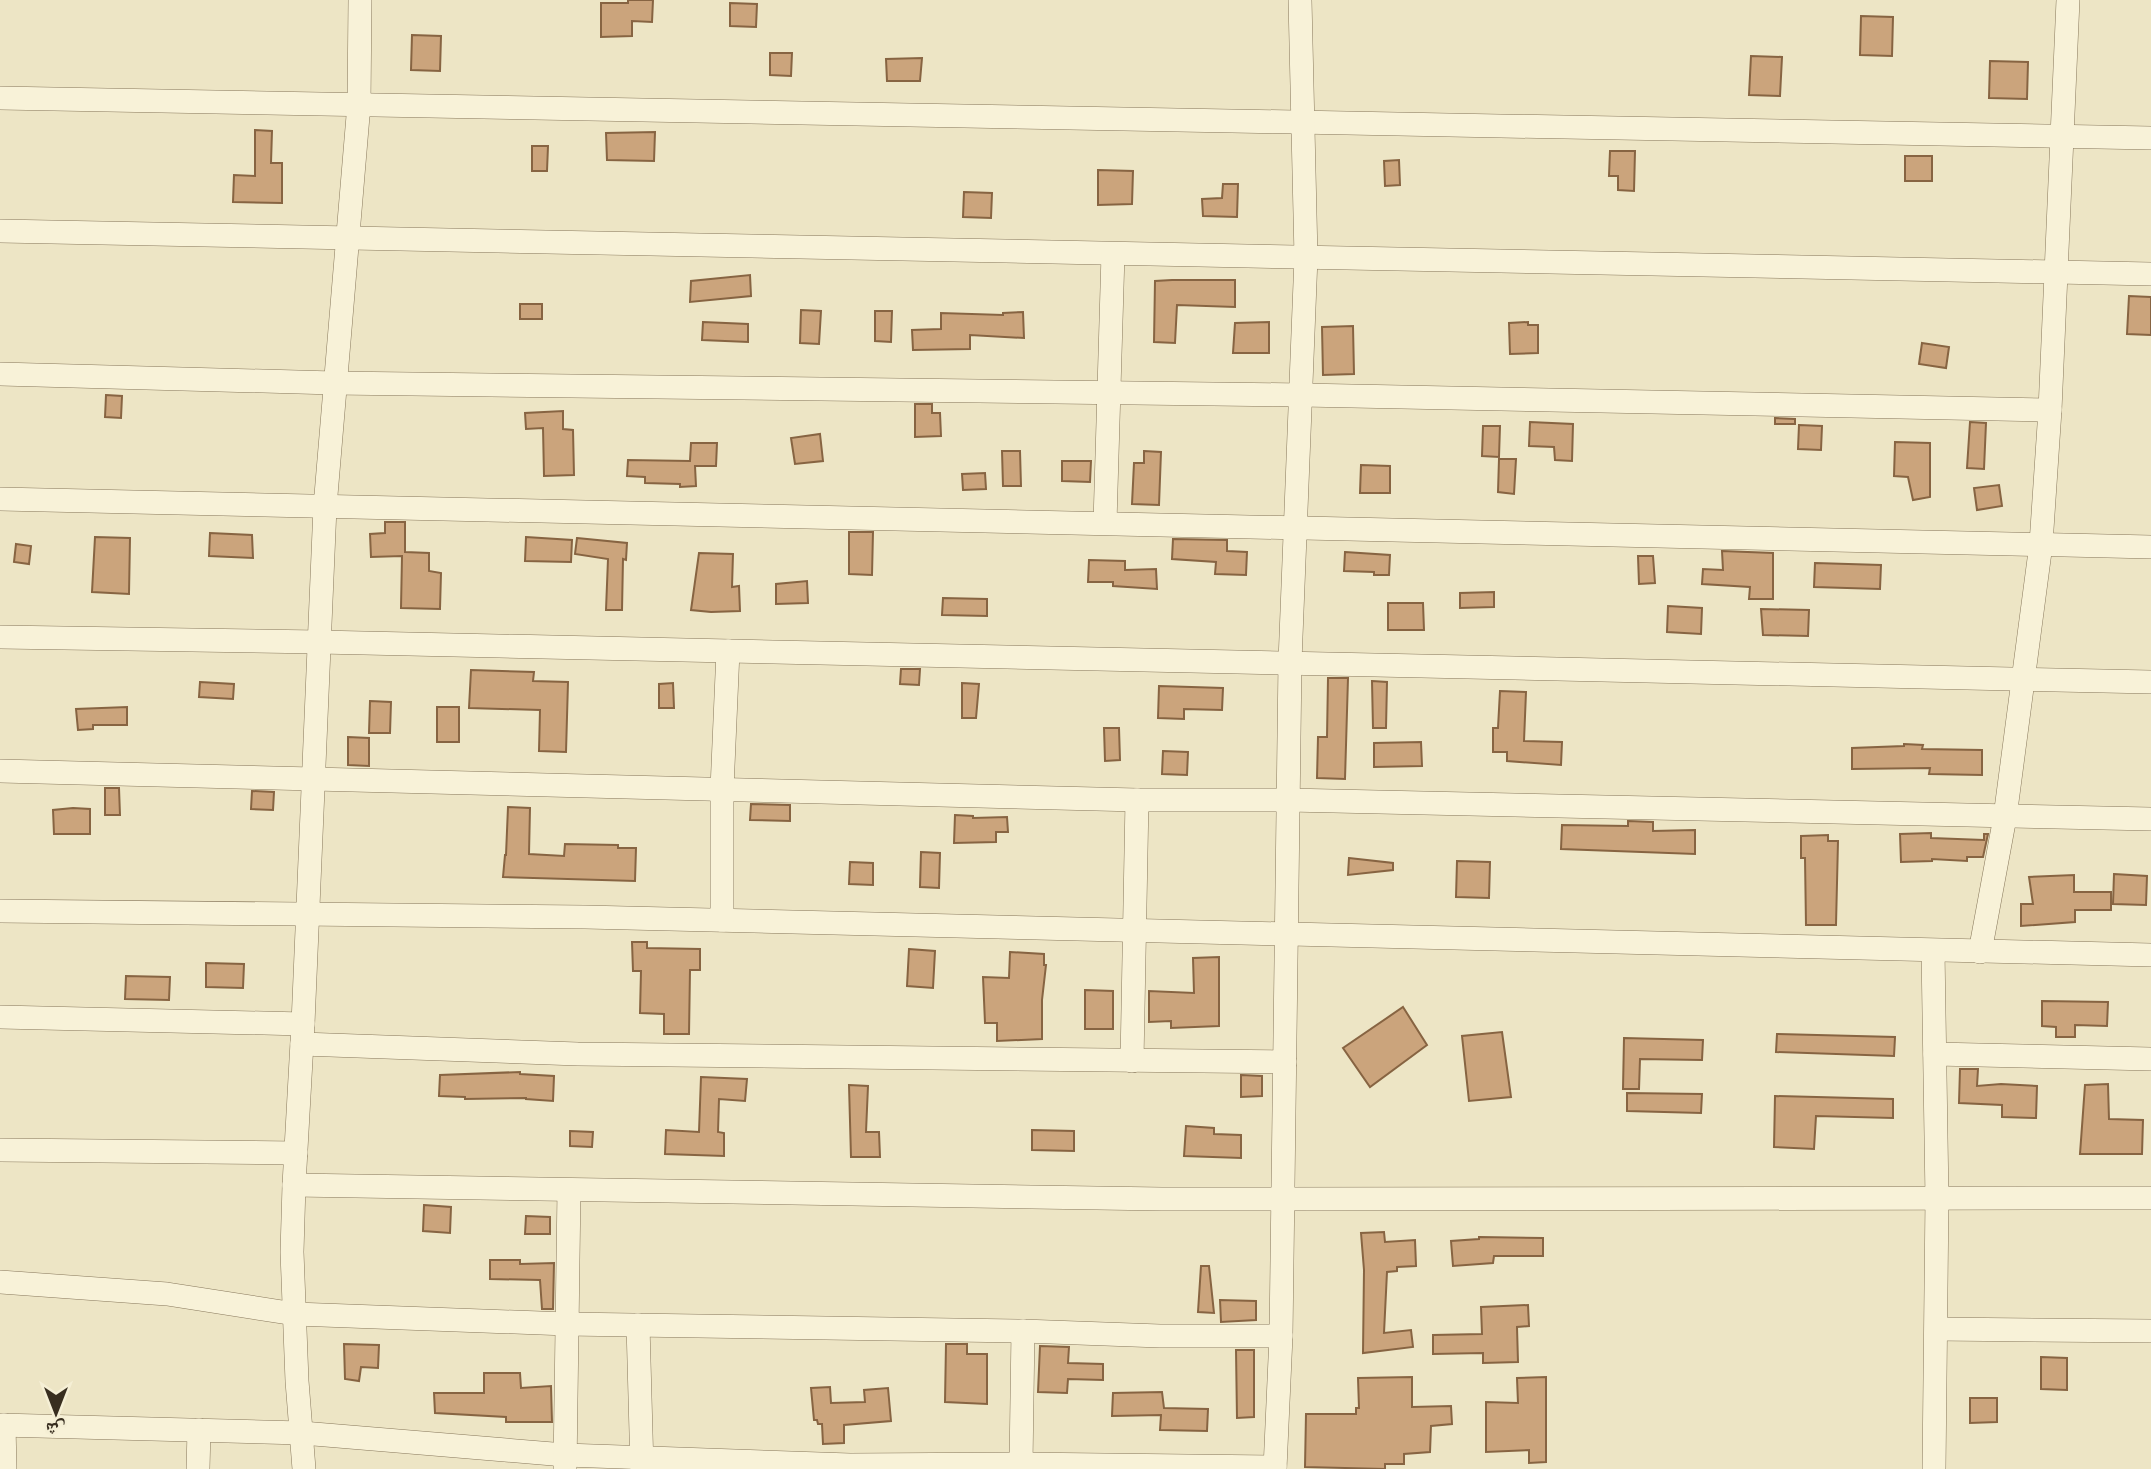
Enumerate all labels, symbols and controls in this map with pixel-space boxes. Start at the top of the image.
north arrow [21,1378,91,1448]
text: ش [46,1411,66,1443]

